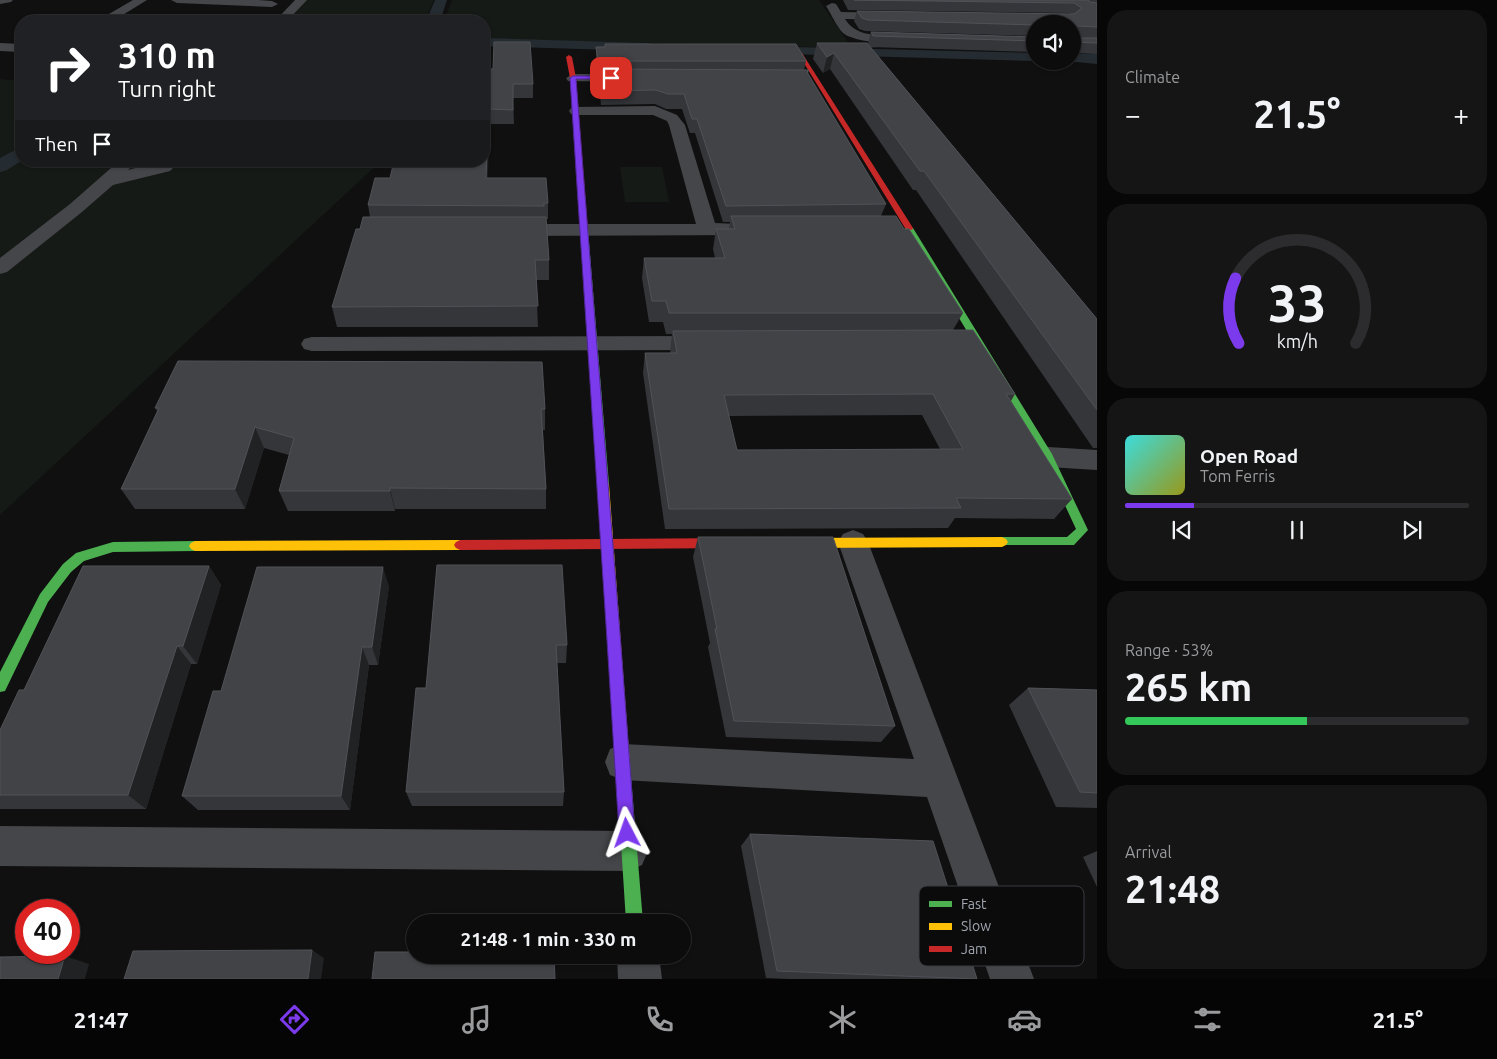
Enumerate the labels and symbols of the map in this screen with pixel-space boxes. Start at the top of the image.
pin [590,57,632,99]
position arrow [600,806,652,858]
legend [919,886,1084,966]
text: Fast [961,896,987,912]
speed limit sign: 40 [15,899,80,964]
text: Slow [961,918,991,934]
text: Jam [961,941,987,957]

